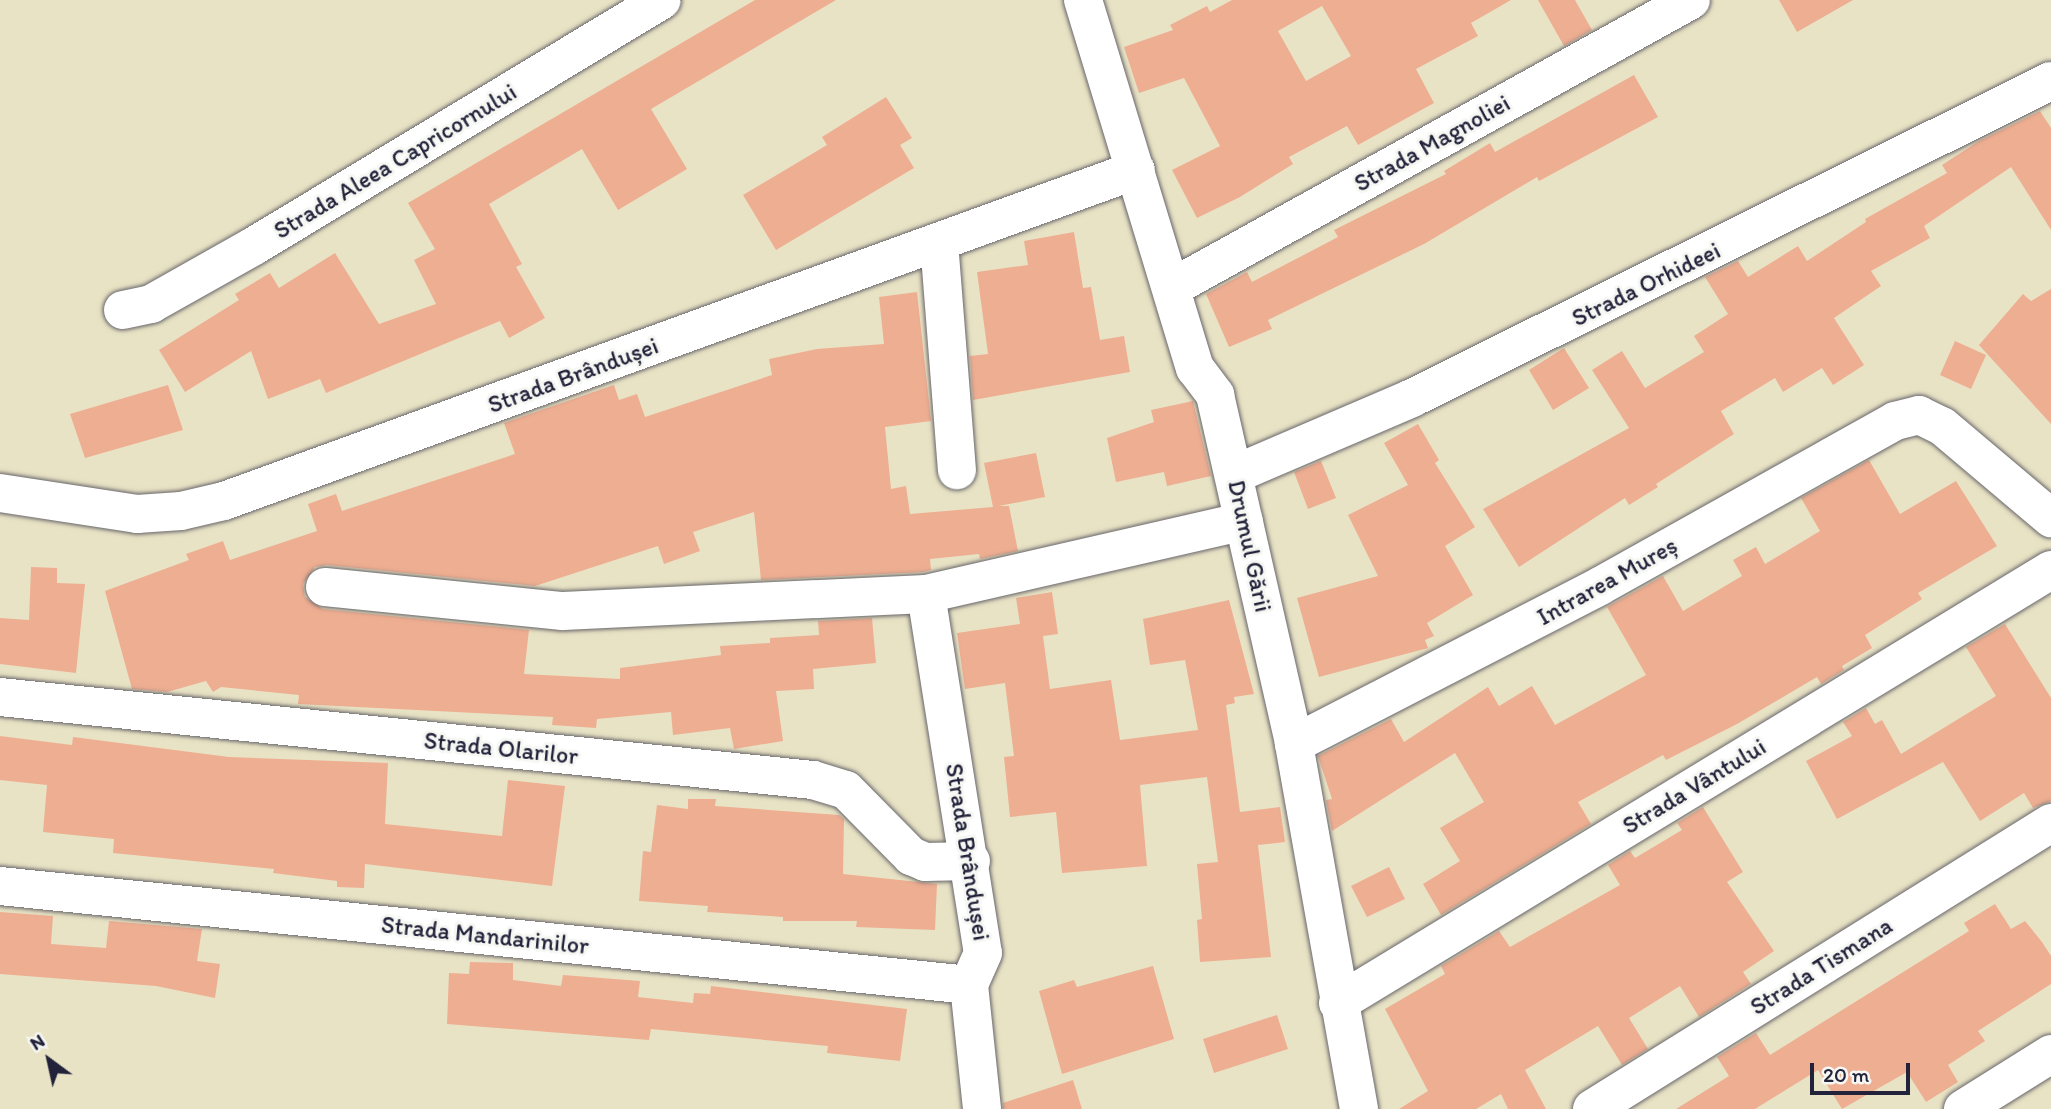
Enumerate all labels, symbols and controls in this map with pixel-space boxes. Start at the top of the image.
street label: Strada Aleea Capricornului [268,77,522,245]
street label: Strada Magnoliei [1349,88,1515,198]
street label: Strada Orhideei [1567,236,1725,332]
street label: Strada Brândușei [484,331,662,419]
street label: Drumul Gării [1222,477,1278,615]
street label: Intrarea Mureș [1532,531,1682,631]
street label: Strada Olarilor [423,726,579,770]
street label: Strada Vântului [1617,732,1771,840]
street label: Strada Brândușei [940,761,996,943]
street label: Strada Mandarinilor [380,910,590,960]
street label: Strada Tismana [1745,911,1897,1021]
north arrow [14,1025,84,1095]
text: N [26,1029,49,1055]
scale bar [1813,1050,1913,1094]
text: 20 m [1823,1062,1869,1087]

